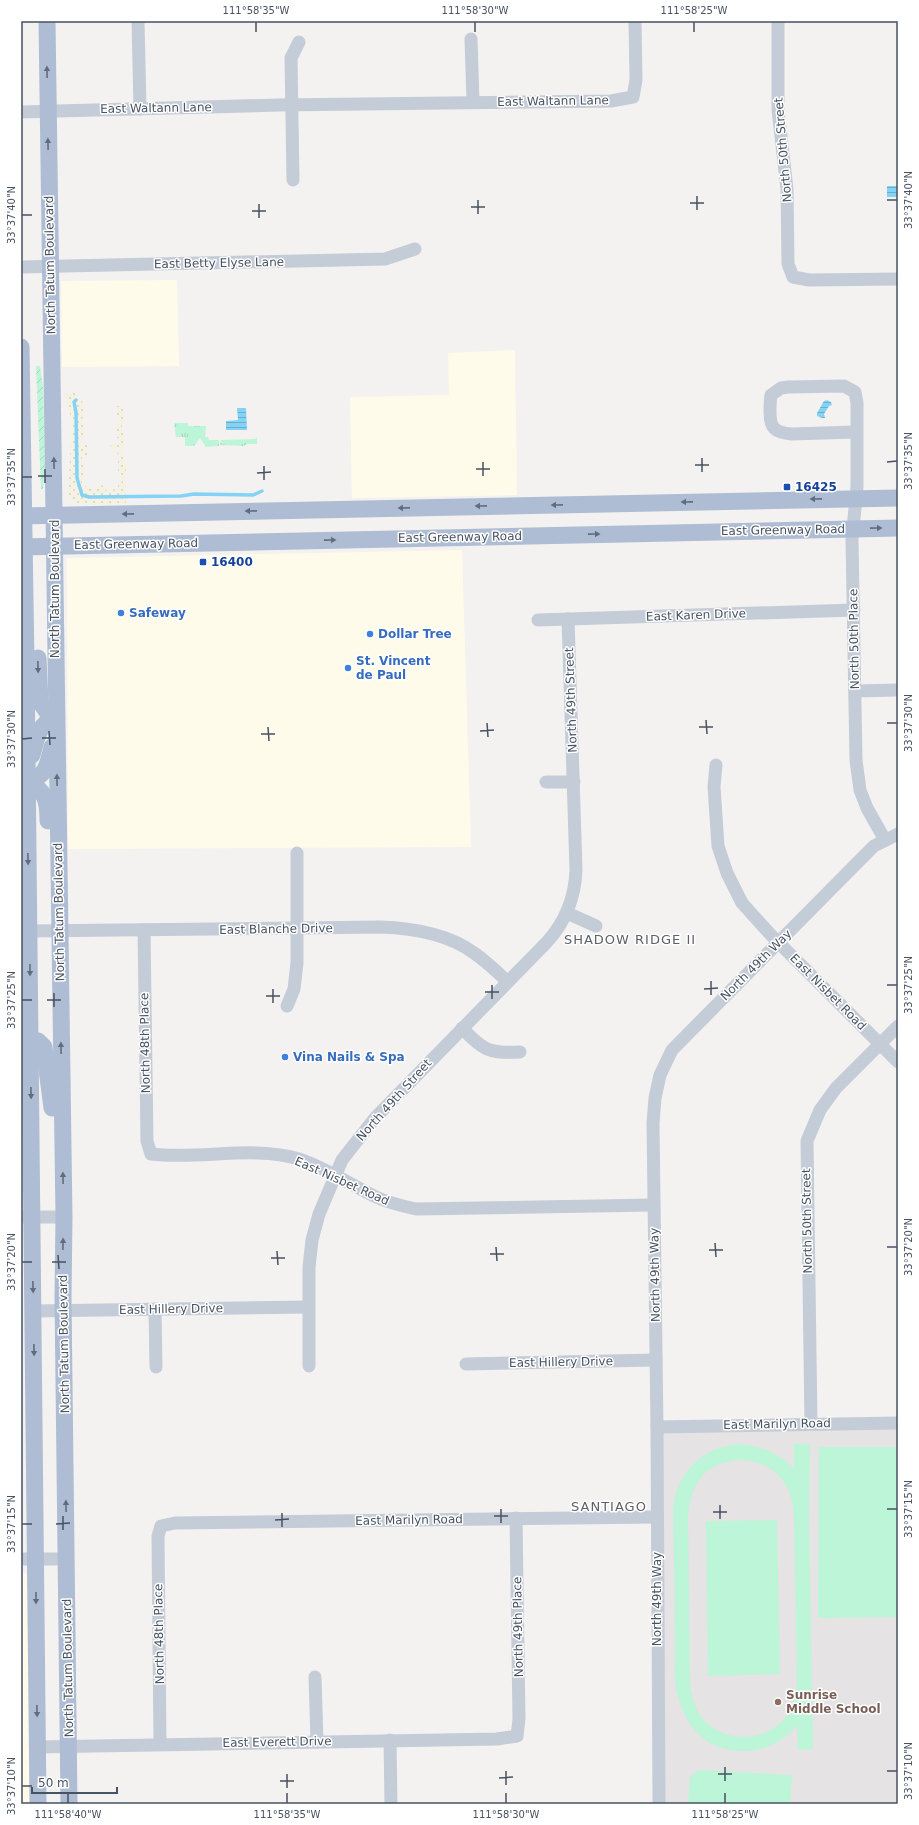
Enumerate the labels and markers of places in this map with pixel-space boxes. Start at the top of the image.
place label: 16425 [795,480,837,494]
marker: 16425 [782,482,792,492]
place label: 16400 [211,555,253,569]
marker: 16400 [198,557,208,567]
place label: Safeway [129,606,186,620]
marker: Safeway [116,608,126,618]
place label: Dollar Tree [378,627,452,641]
marker: Dollar Tree [365,629,375,639]
place label: St. Vincent de Paul [356,654,431,682]
marker: St. Vincent de Paul [343,663,353,673]
place label: Vina Nails & Spa [293,1050,405,1064]
marker: Vina Nails & Spa [280,1052,290,1062]
place label: Sunrise Middle School [786,1688,881,1716]
marker: Sunrise Middle School [773,1697,783,1707]

